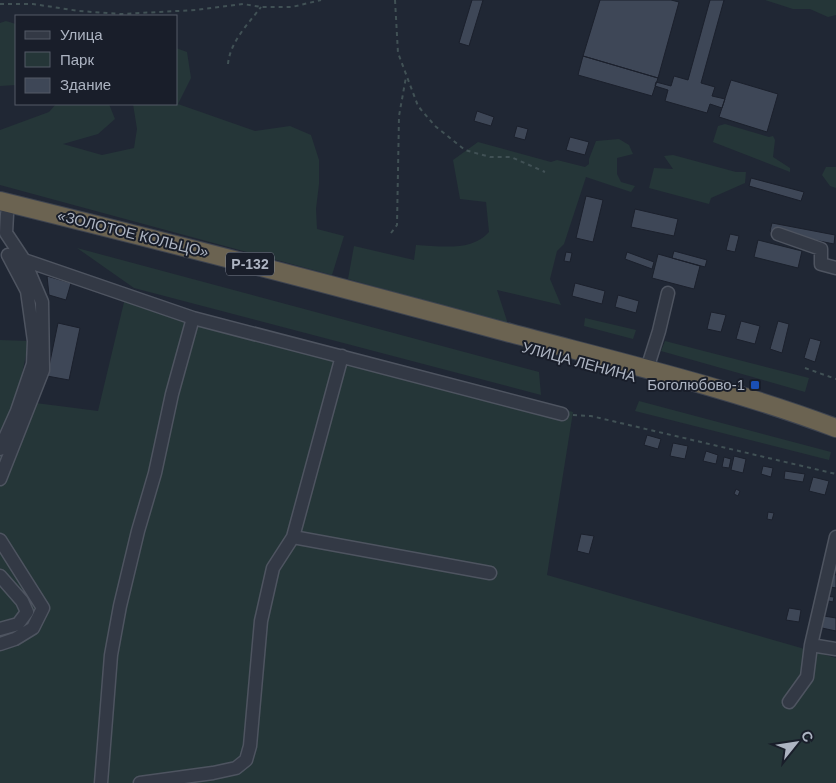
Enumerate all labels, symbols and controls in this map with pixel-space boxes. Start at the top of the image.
legend [15,15,178,105]
text: Улица [60,26,103,43]
text: Парк [60,51,94,68]
text: Здание [60,76,111,93]
street label: «ЗОЛОТОЕ КОЛЬЦО» [56,207,210,261]
road number: Р-132 [226,252,274,276]
street label: УЛИЦА ЛЕНИНА [520,338,638,385]
place label: Боголюбово-1 [647,376,745,393]
marker: Боголюбово-1 [749,379,761,391]
north arrow [771,718,821,768]
text: С [798,728,817,745]

